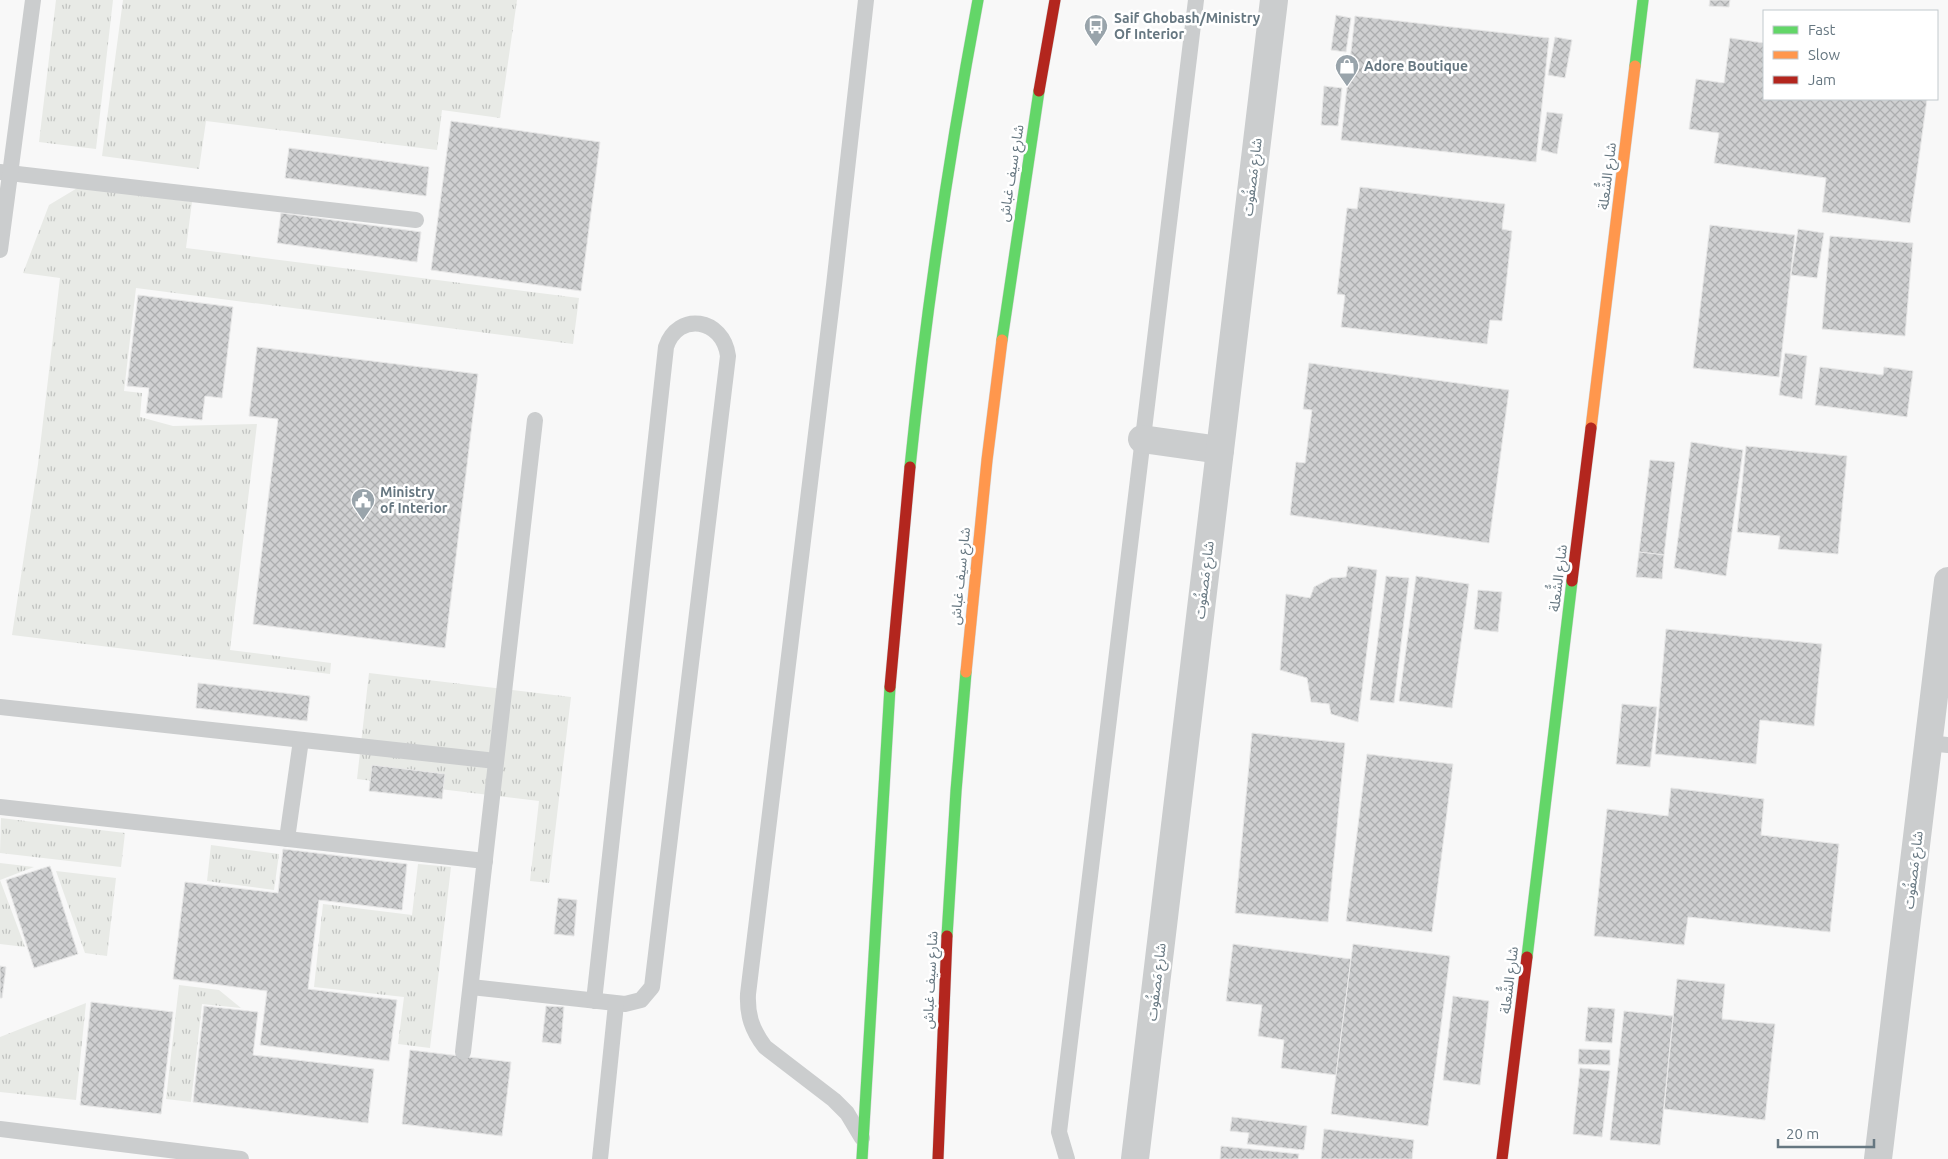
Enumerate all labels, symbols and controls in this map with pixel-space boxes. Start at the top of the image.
place label: Saif Ghobash/Ministry Of Interior [1114,10,1261,42]
legend [1763,10,1938,100]
bus stop icon: Saif Ghobash/Ministry Of Interior [1083,13,1109,47]
text: Fast [1808,21,1836,38]
text: Slow [1808,46,1841,63]
shop icon: Adore Boutique [1334,53,1360,87]
place label: Adore Boutique [1364,58,1468,74]
text: Jam [1808,71,1836,88]
street label: شارع سيف غباش [995,123,1030,223]
street label: شارع مَصفُوت [1238,137,1268,217]
street label: شارع الشُّعلة [1591,141,1622,211]
place label: Ministry of Interior [380,484,448,516]
public building icon: Ministry of Interior [350,487,376,521]
street label: شارع سيف غباش [947,526,976,626]
street label: شارع مَصفُوت [1190,540,1220,620]
street label: شارع الشُّعلة [1542,543,1573,613]
street label: شارع مَصفُوت [1899,830,1929,910]
street label: شارع سيف غباش [919,931,944,1030]
street label: شارع مَصفُوت [1142,942,1172,1022]
street label: شارع الشُّعلة [1493,945,1524,1015]
scale bar [1778,1116,1874,1148]
text: 20 m [1786,1125,1819,1142]

